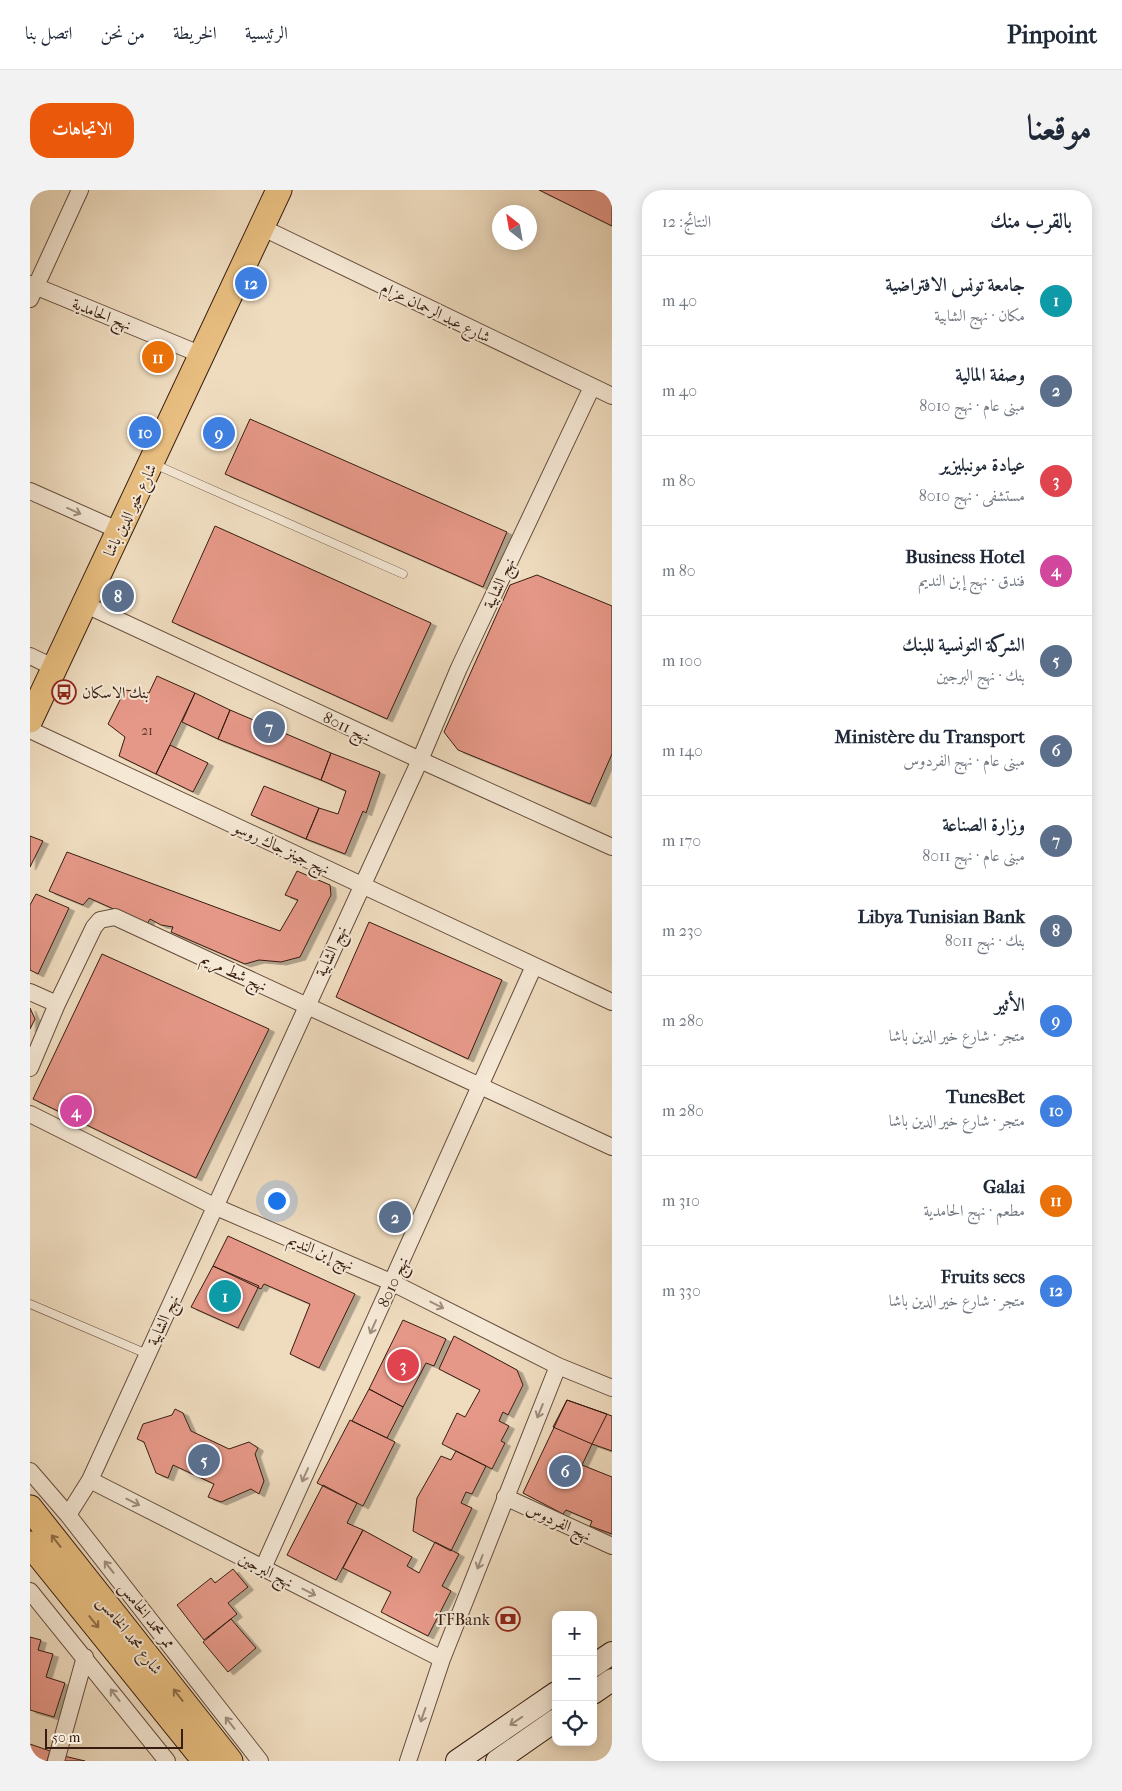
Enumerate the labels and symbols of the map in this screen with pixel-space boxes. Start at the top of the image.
north arrow [492,205,537,250]
pin: 12 [235,264,267,302]
street label: شارع عبد الرحمان عزام [376,277,494,351]
street label: نهج الحامدية [68,294,134,339]
pin: 11 [142,338,174,376]
pin: 10 [129,413,161,451]
pin: 9 [203,414,235,452]
street label: شارع خير الدين باشا [99,461,164,561]
one-way arrow [66,506,81,516]
street label: نهج الشابية [479,555,524,614]
pin: 8 [102,577,134,615]
bus stop icon: بنك الاسكان [51,679,77,705]
place label: بنك الاسكان [82,683,149,703]
pin: 7 [253,708,285,746]
street label: نهج 8011 [318,708,374,751]
house number: 21 [141,722,153,739]
street label: نهج جينز جاك روسو [227,817,333,883]
street label: نهج الشابية [311,923,356,982]
street label: نهج شط مريم [196,948,270,1000]
pin: 4 [60,1092,92,1130]
your location [264,1188,290,1214]
pin: 2 [379,1198,411,1236]
street label: نهج إبن النديم [283,1230,357,1279]
street label: نهج 8010 [373,1254,417,1312]
pin: 1 [209,1277,241,1315]
street label: نهج الشابية [143,1292,188,1351]
one-way arrow [429,1300,444,1310]
one-way arrow [367,1319,377,1334]
pin: 3 [387,1346,419,1384]
one-way arrow [534,1403,544,1418]
pin: 5 [188,1441,220,1479]
pin: 6 [549,1452,581,1490]
one-way arrow [300,1467,310,1482]
one-way arrow [125,1498,140,1508]
street label: نهج الفردوس [521,1499,594,1550]
one-way arrow [50,1535,61,1548]
street label: نهج البرجين [233,1548,297,1596]
one-way arrow [474,1554,484,1569]
one-way arrow [104,1560,114,1574]
street label: ممر محمد الخامس [114,1578,179,1653]
one-way arrow [302,1587,317,1597]
street label: شارع محمد الخامس [90,1592,167,1681]
bank icon: TFBank [495,1606,521,1632]
place label: TFBank [435,1610,491,1629]
one-way arrow [88,1616,99,1629]
one-way arrow [110,1689,121,1702]
one-way arrow [173,1689,184,1702]
one-way arrow [418,1706,427,1722]
one-way arrow [225,1716,236,1729]
one-way arrow [509,1716,523,1726]
scale bar [45,1726,182,1749]

